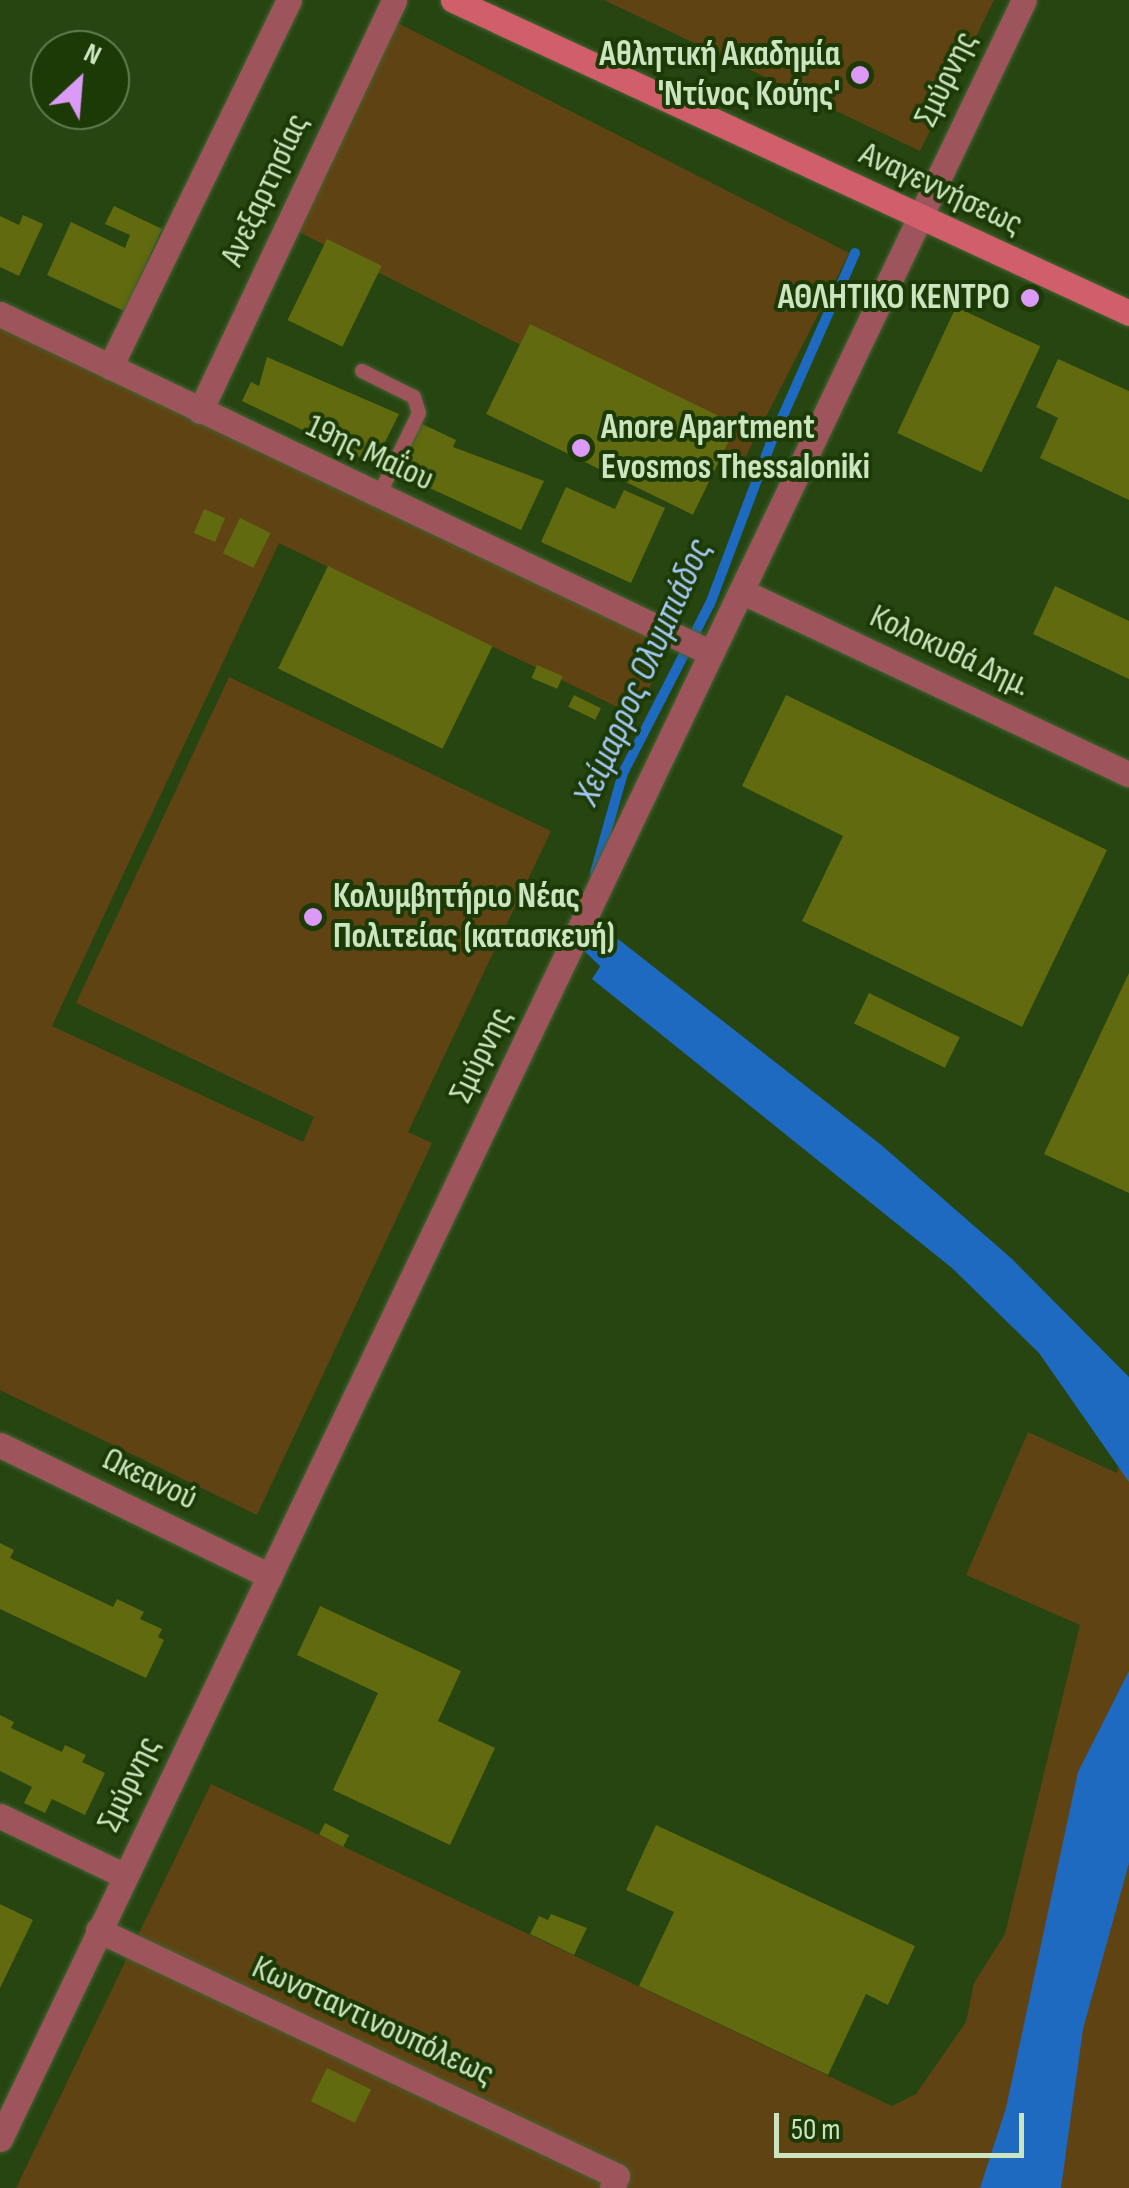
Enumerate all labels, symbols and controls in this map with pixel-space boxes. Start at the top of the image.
street label: Σμύρνης [905,24,987,134]
north arrow [30,30,130,130]
place label: Αθλητική Ακαδημία 'Ντίνος Κούης' [599,34,840,116]
text: N [79,36,106,72]
marker: Αθλητική Ακαδημία 'Ντίνος Κούης' [849,64,871,86]
street label: Ανεξαρτησίας [211,107,319,273]
street label: Αναγεννήσεως [853,133,1029,245]
place label: ΑΘΛΗΤΙΚΟ ΚΕΝΤΡΟ [778,277,1010,319]
marker: ΑΘΛΗΤΙΚΟ ΚΕΝΤΡΟ [1019,287,1041,309]
street label: 19ης Μαΐου [300,405,440,501]
place label: Anore Apartment Evosmos Thessaloniki [601,407,870,489]
marker: Anore Apartment Evosmos Thessaloniki [570,437,592,459]
water label: Χείμαρρος Ολυμπιάδος [564,532,722,812]
street label: Κολοκυθά Δημ. [863,596,1037,706]
place label: Κολυμβητήριο Νέας Πολιτείας (κατασκευή) [333,876,615,958]
marker: Κολυμβητήριο Νέας Πολιτείας (κατασκευή) [302,906,324,928]
street label: Σμύρνης [440,1000,522,1110]
street label: Ωκεανού [96,1438,204,1520]
street label: Σμύρνης [88,1729,170,1839]
street label: Κωνσταντινουπόλεως [245,1947,501,2095]
scale bar [779,2093,1029,2155]
text: 50 m [791,2112,840,2148]

